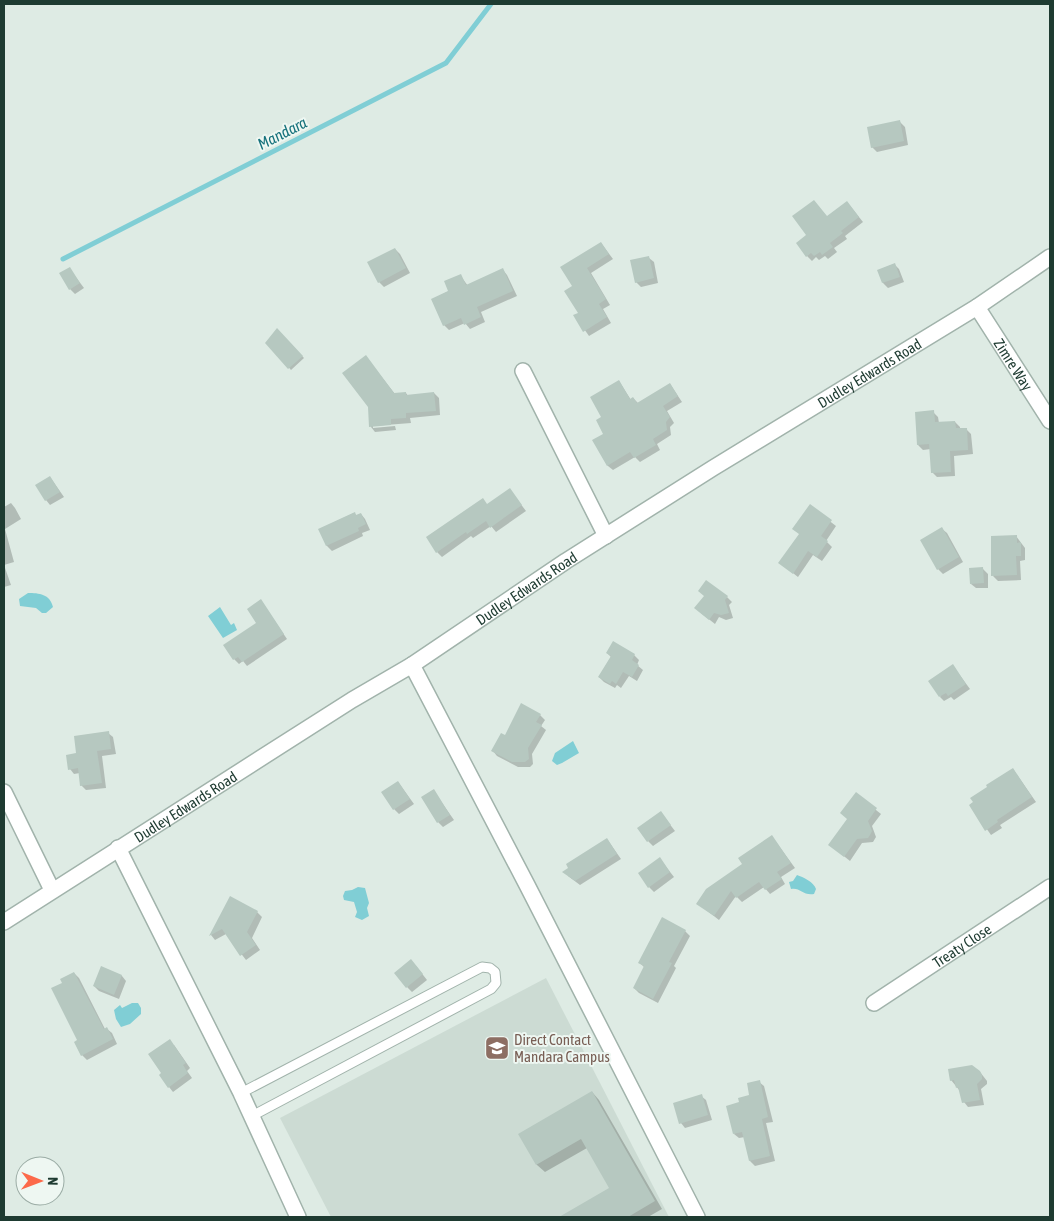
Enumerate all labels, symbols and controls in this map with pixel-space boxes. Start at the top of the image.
water label: Mandara [254,113,310,153]
street label: Dudley Edwards Road [814,335,924,411]
street label: Zimre Way [991,335,1036,393]
street label: Dudley Edwards Road [472,548,580,628]
street label: Dudley Edwards Road [131,767,240,845]
street label: Treaty Close [929,920,994,971]
place label: Direct Contact Mandara Campus [514,1031,610,1065]
school or university icon: Direct Contact Mandara Campus [484,1035,510,1061]
north arrow [15,1156,65,1206]
text: N [45,1177,61,1185]

